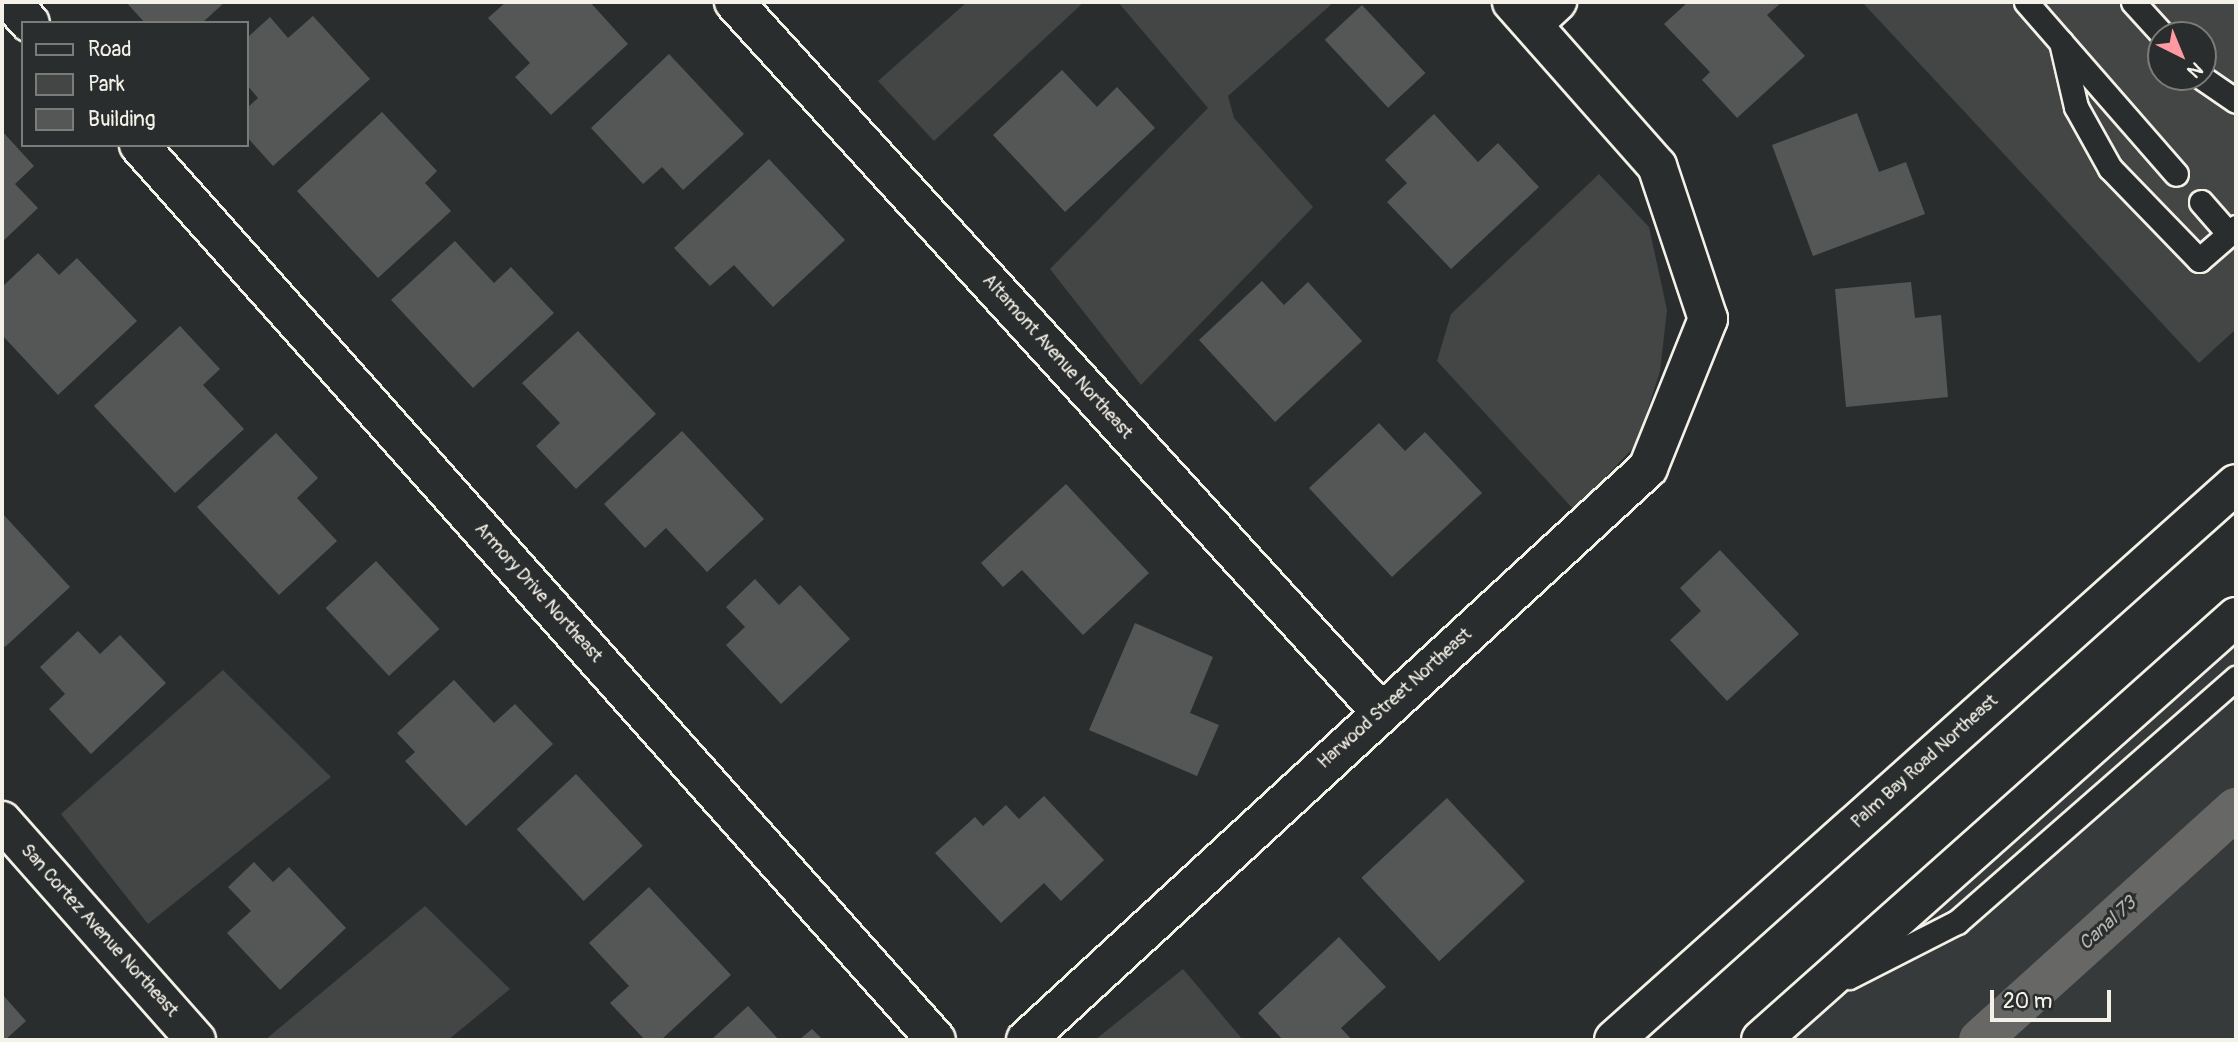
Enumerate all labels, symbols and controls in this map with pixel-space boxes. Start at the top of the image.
legend [21,21,248,147]
north arrow [2147,21,2217,91]
text: Road [88,36,132,63]
text: N [2182,57,2208,83]
text: Park [88,71,125,98]
text: Building [88,106,155,133]
street label: Altamont Avenue Northeast [977,270,1137,444]
street label: Armory Drive Northeast [470,519,606,667]
street label: Harwood Street Northeast [1314,624,1476,774]
street label: Palm Bay Road Northeast [1847,691,2003,833]
street label: San Cortez Avenue Northeast [16,840,182,1022]
water label: Canal 73 [2075,892,2141,956]
scale bar [1993,976,2114,1020]
text: 20 m [2003,988,2052,1015]

